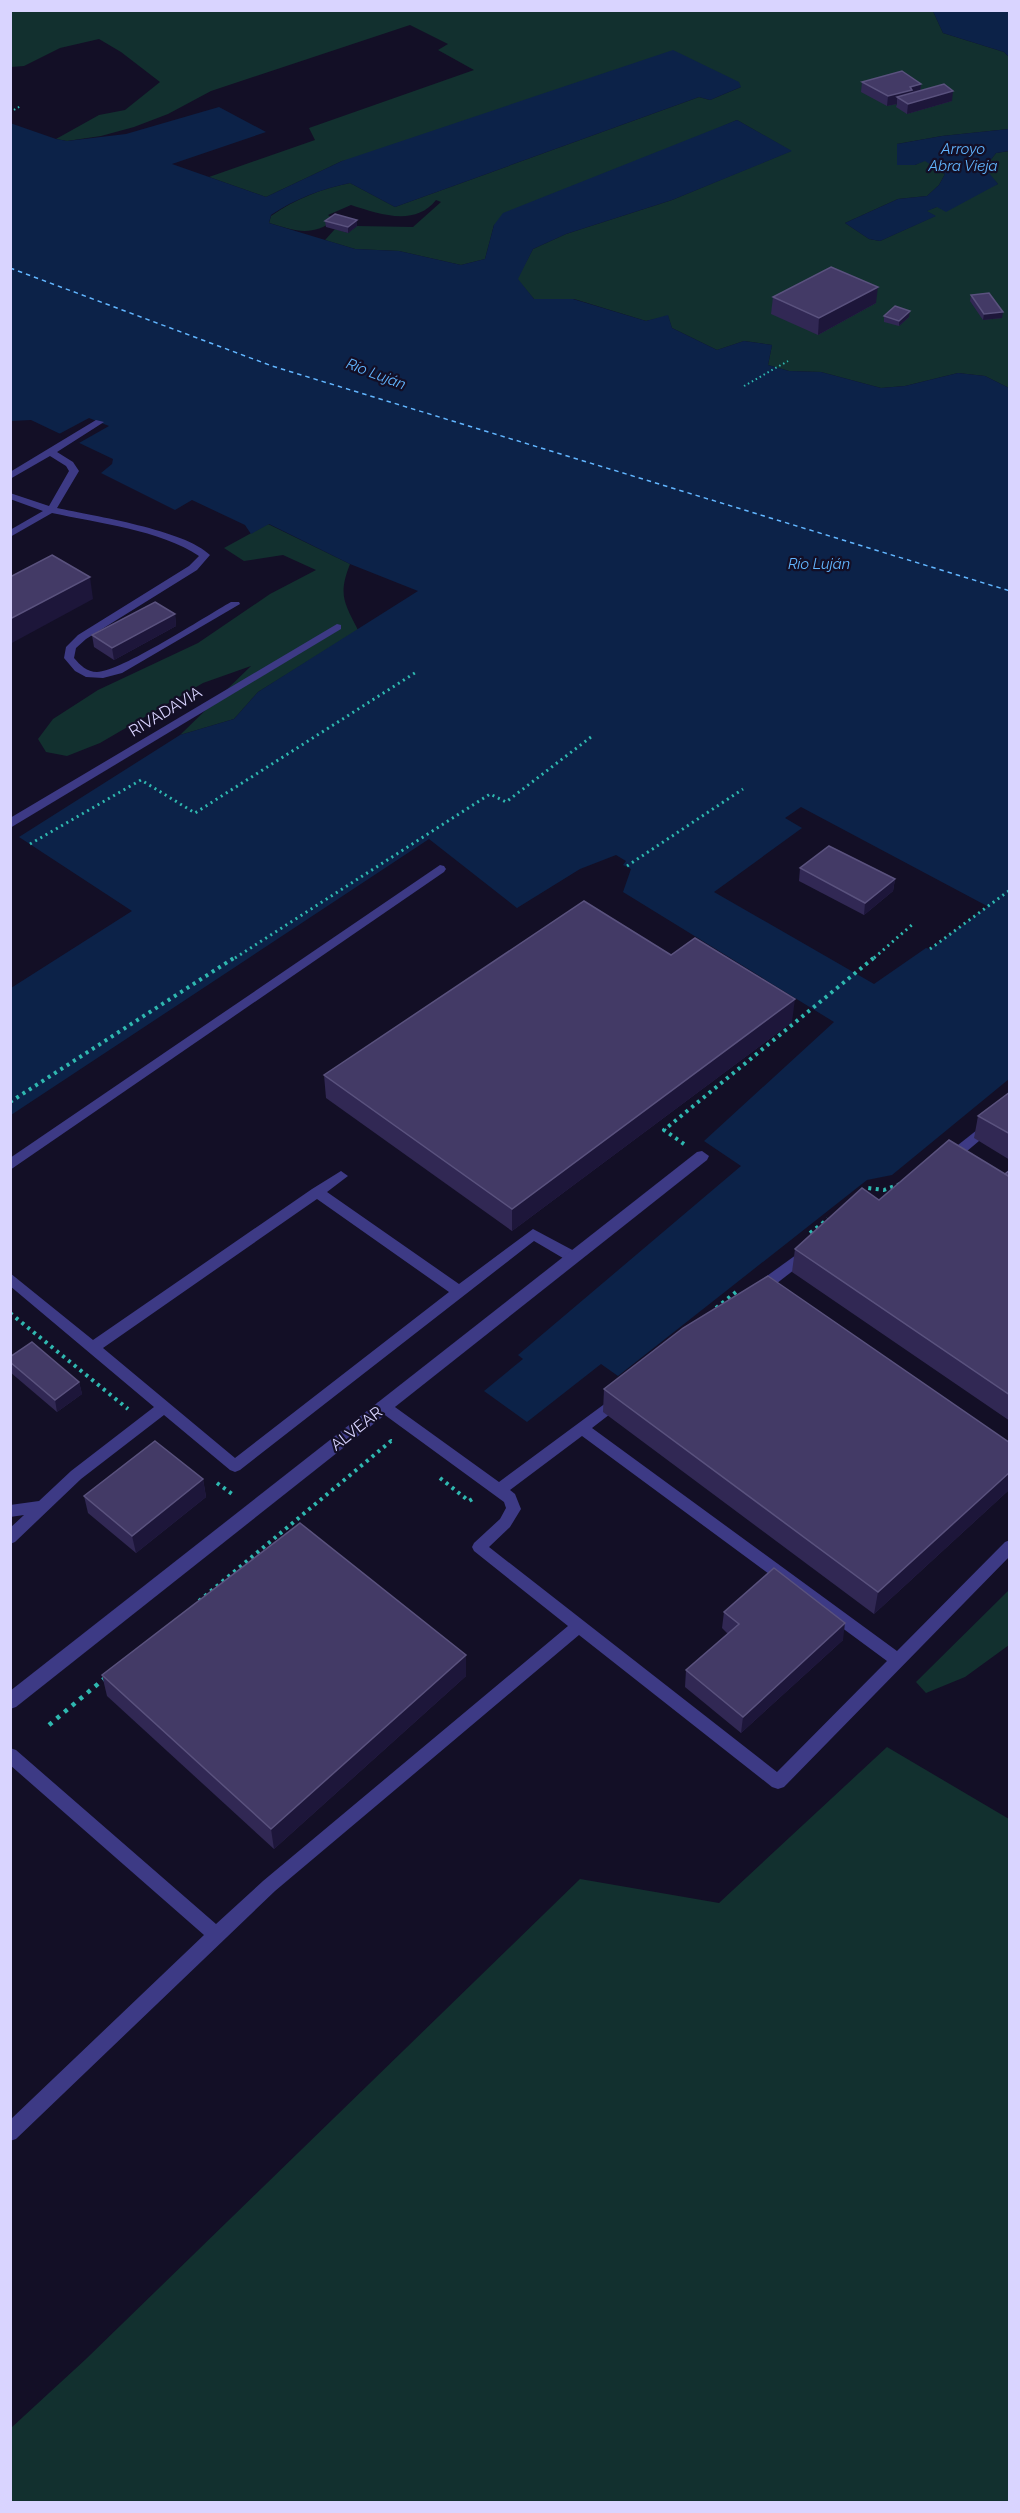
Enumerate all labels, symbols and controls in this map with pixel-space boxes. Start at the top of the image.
water label: Arroyo Abra Vieja [928,140,998,175]
water label: Río Luján [344,354,408,394]
water label: Río Luján [788,555,850,573]
street label: RIVADAVIA [125,682,205,741]
street label: ALVEAR [327,1402,386,1454]

